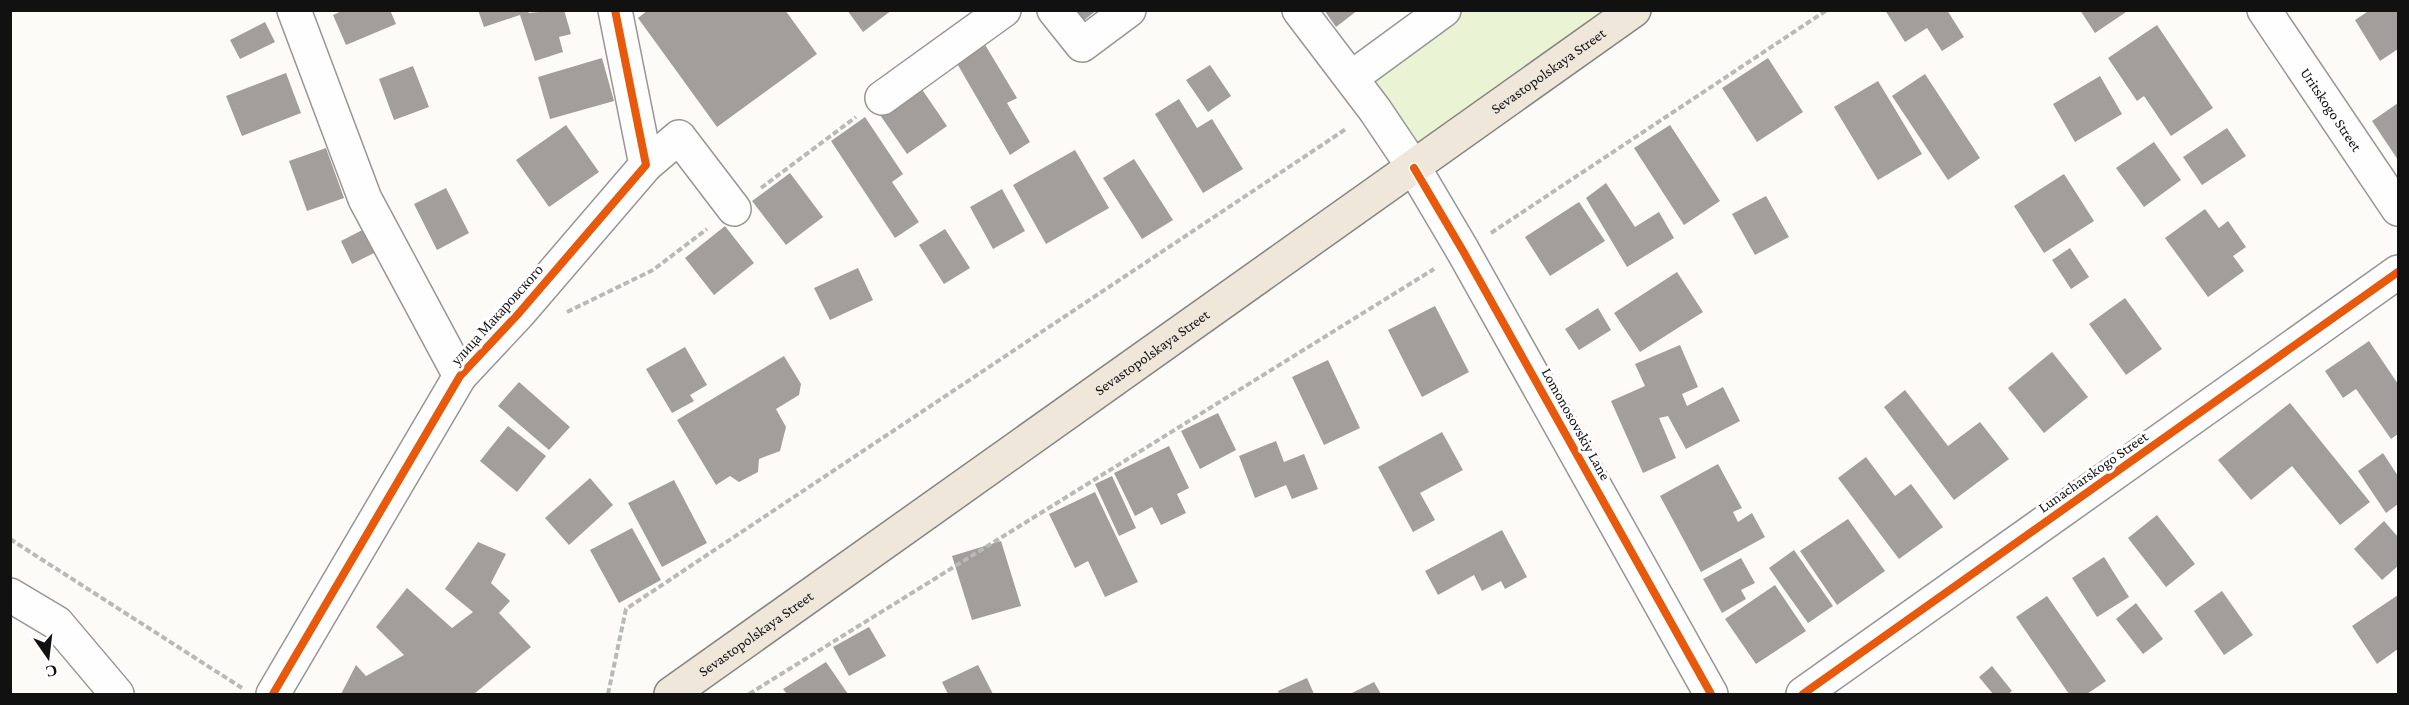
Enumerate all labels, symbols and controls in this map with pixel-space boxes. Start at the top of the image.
street label: Sevastopolskaya Street [1488,24,1609,117]
street label: Uritskogo Street [2297,65,2365,155]
street label: улица Макаровского [448,262,546,368]
street label: Sevastopolskaya Street [1092,306,1213,398]
street label: Lomonosovskiy Lane [1538,365,1614,484]
street label: Lunacharskogo Street [2035,428,2152,517]
street label: Sevastopolskaya Street [696,587,817,680]
north arrow [18,627,78,687]
text: С [44,661,59,681]

